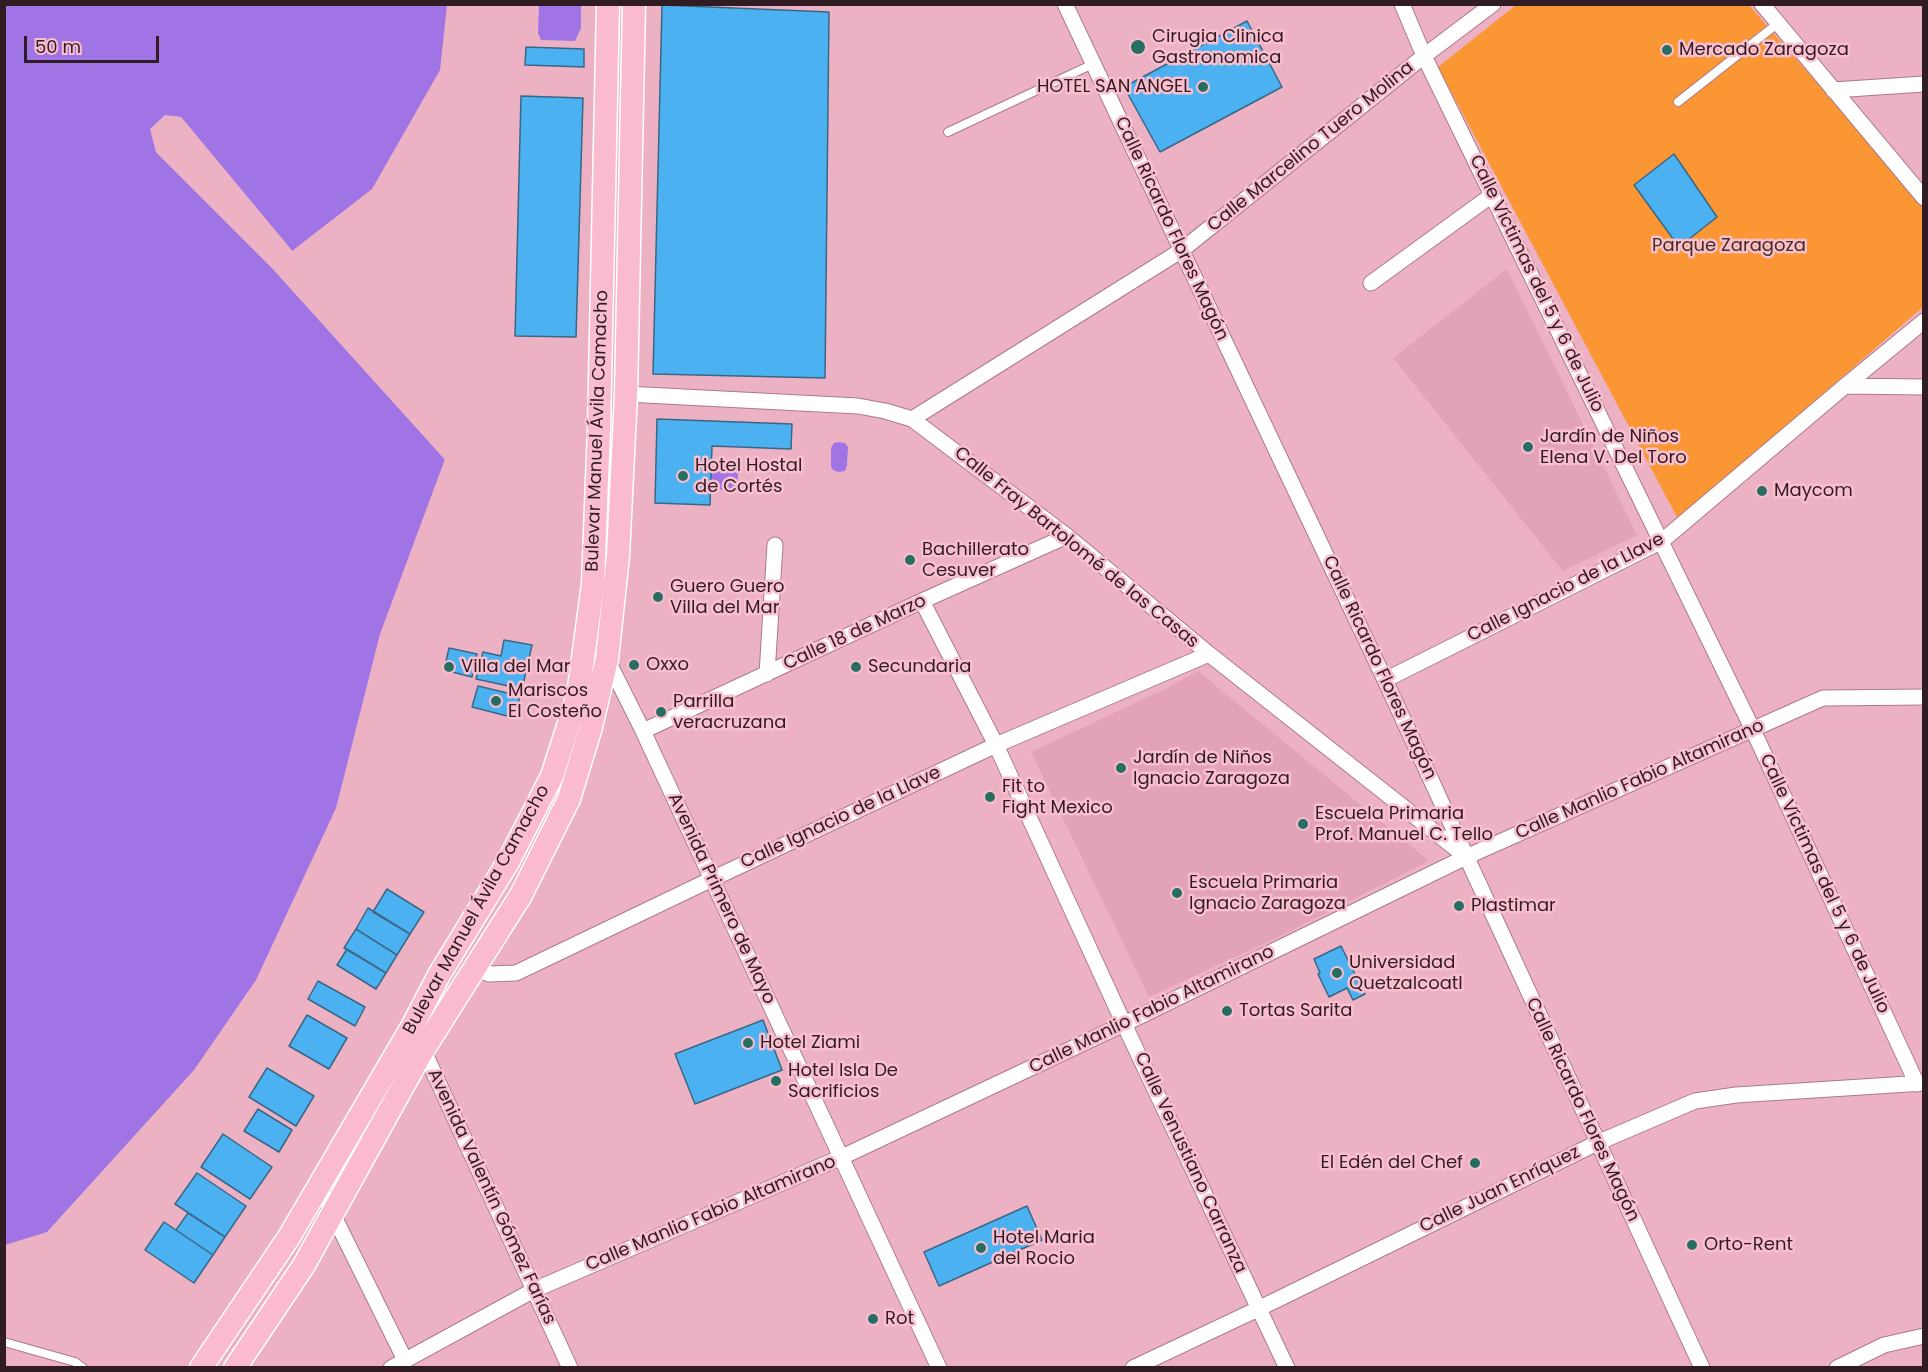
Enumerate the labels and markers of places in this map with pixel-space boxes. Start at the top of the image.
place label: Cirugia Clinica Gastronomica [1152,26,1284,68]
marker: Cirugia Clinica Gastronomica [1129,38,1147,56]
place label: Mercado Zaragoza [1679,39,1849,61]
marker: Mercado Zaragoza [1660,43,1674,57]
place label: HOTEL SAN ANGEL [1037,76,1191,98]
marker: HOTEL SAN ANGEL [1196,80,1210,94]
place label: Jardín de Niños Elena V. Del Toro [1540,426,1687,468]
marker: Jardín de Niños Elena V. Del Toro [1521,440,1535,454]
place label: Hotel Hostal de Cortés [695,455,802,498]
marker: Hotel Hostal de Cortés [676,469,690,483]
place label: Maycom [1774,480,1853,502]
marker: Maycom [1755,484,1769,498]
place label: Bachillerato Cesuver [922,539,1029,582]
marker: Bachillerato Cesuver [903,553,917,567]
place label: Guero Guero Villa del Mar [670,576,785,618]
marker: Guero Guero Villa del Mar [651,590,665,604]
place label: Oxxo [646,654,689,676]
place label: Villa del Mar [461,656,570,678]
place label: Secundaria [868,656,971,678]
marker: Oxxo [627,658,641,672]
marker: Villa del Mar [442,660,456,674]
marker: Secundaria [849,660,863,674]
place label: Mariscos El Costeño [508,680,602,722]
place label: Parrilla veracruzana [673,691,786,734]
marker: Mariscos El Costeño [489,694,503,708]
marker: Parrilla veracruzana [654,705,668,719]
place label: Jardín de Niños Ignacio Zaragoza [1133,747,1290,789]
marker: Jardín de Niños Ignacio Zaragoza [1114,761,1128,775]
place label: Fit to Fight Mexico [1002,776,1113,818]
marker: Fit to Fight Mexico [983,790,997,804]
place label: Escuela Primaria Prof. Manuel C. Tello [1315,803,1493,846]
marker: Escuela Primaria Prof. Manuel C. Tello [1296,817,1310,831]
place label: Escuela Primaria Ignacio Zaragoza [1189,872,1346,914]
marker: Escuela Primaria Ignacio Zaragoza [1170,886,1184,900]
place label: Plastimar [1471,895,1556,917]
marker: Plastimar [1452,899,1466,913]
place label: Universidad Quetzalcoatl [1349,952,1463,994]
marker: Universidad Quetzalcoatl [1330,966,1344,980]
place label: Tortas Sarita [1239,1000,1352,1022]
marker: Tortas Sarita [1220,1004,1234,1018]
place label: Hotel Ziami [760,1032,860,1054]
marker: Hotel Ziami [741,1036,755,1050]
place label: Hotel Isla De Sacrificios [788,1060,898,1102]
marker: Hotel Isla De Sacrificios [769,1074,783,1088]
place label: El Edén del Chef [1321,1152,1463,1174]
marker: El Edén del Chef [1468,1156,1482,1170]
place label: Hotel Maria del Rocio [993,1227,1095,1270]
place label: Orto-Rent [1704,1234,1793,1256]
marker: Orto-Rent [1685,1238,1699,1252]
marker: Hotel Maria del Rocio [974,1241,988,1255]
place label: Rot [885,1308,914,1330]
marker: Rot [866,1312,880,1326]

